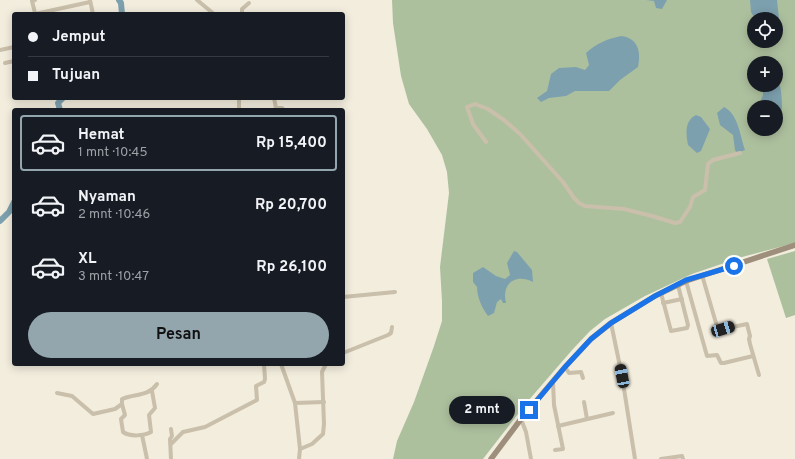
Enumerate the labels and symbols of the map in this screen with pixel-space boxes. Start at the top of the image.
route start [725,257,743,275]
car [710,320,736,338]
car [614,363,630,389]
callout: 2 mnt [449,396,515,424]
route end [520,401,538,419]

